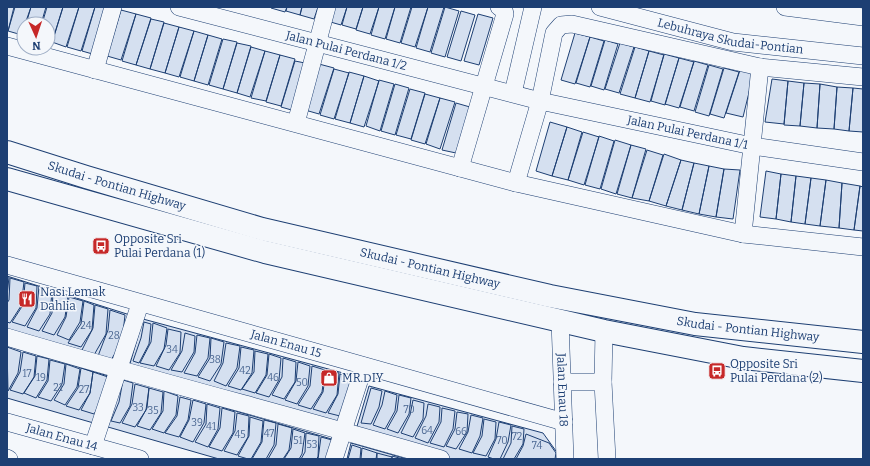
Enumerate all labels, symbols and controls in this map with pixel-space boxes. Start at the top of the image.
street label: Lebuhraya Skudai-Pontian [656,15,804,57]
north arrow [16,16,56,56]
street label: Jalan Pulai Perdana 1/2 [283,28,408,73]
text: N [31,39,41,52]
street label: Jalan Pulai Perdana 1/1 [625,113,749,152]
street label: Skudai - Pontian Highway [46,158,188,213]
place label: Opposite Sri Pulai Perdana (1) [114,232,205,260]
bus stop icon: Opposite Sri Pulai Perdana (1) [91,236,111,256]
street label: Skudai - Pontian Highway [359,245,502,291]
place label: Nasi Lemak Dahlia [40,285,106,313]
restaurant icon: Nasi Lemak Dahlia [17,289,37,309]
street label: Skudai - Pontian Highway [676,314,821,344]
house number: 24 [80,320,92,332]
street label: Jalan Enau 15 [248,327,323,360]
house number: 28 [108,330,120,342]
house number: 34 [166,344,178,356]
street label: Jalan Enau 18 [554,352,571,427]
house number: 38 [209,354,221,366]
place label: Opposite Sri Pulai Perdana (2) [730,357,823,385]
bus stop icon: Opposite Sri Pulai Perdana (2) [707,361,727,381]
house number: 42 [239,365,251,377]
house number: 17 [23,368,31,380]
shop icon: MR.DIY [319,368,339,388]
place label: MR.DIY [342,371,384,385]
house number: 19 [36,372,46,384]
house number: 46 [267,372,279,384]
house number: 50 [296,377,308,389]
house number: 21 [53,382,63,394]
house number: 27 [79,384,89,396]
house number: 33 [132,402,144,414]
house number: 70 [403,404,415,416]
house number: 35 [147,405,159,417]
house number: 39 [191,417,203,429]
street label: Jalan Enau 14 [24,420,99,454]
house number: 41 [206,421,216,433]
house number: 64 [421,425,433,437]
house number: 66 [455,426,467,438]
house number: 47 [264,428,274,440]
house number: 45 [234,429,246,441]
house number: 72 [512,431,522,443]
house number: 51 [293,435,303,447]
house number: 70 [496,435,508,447]
house number: 53 [307,439,318,451]
house number: 74 [532,440,543,452]

